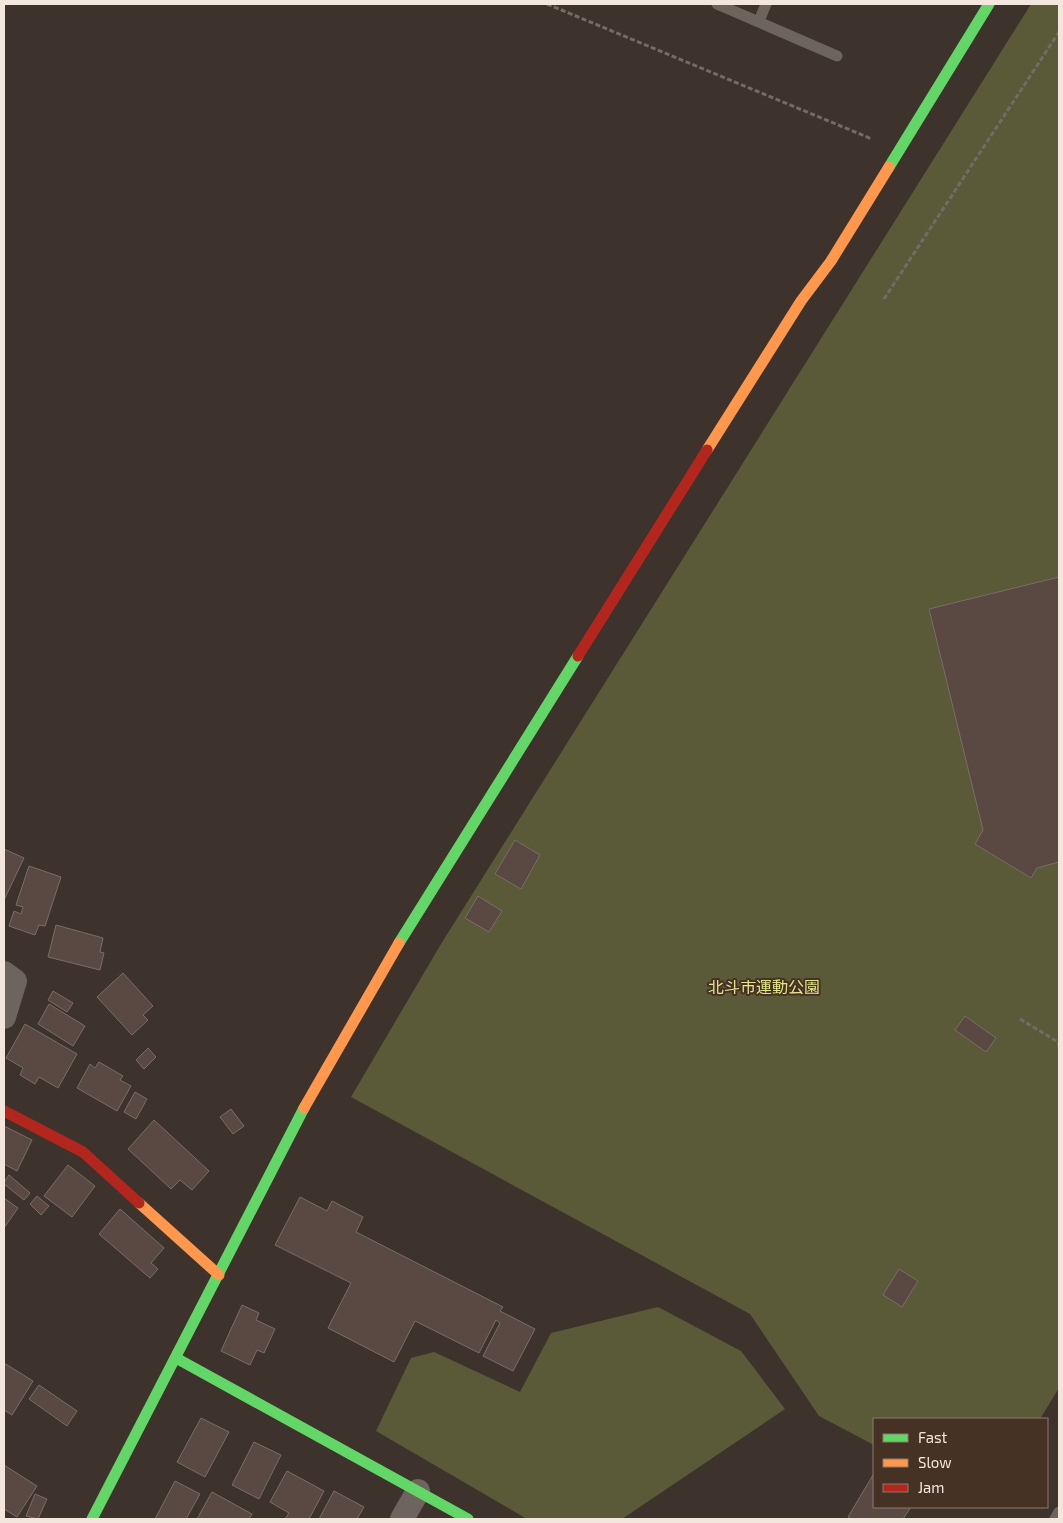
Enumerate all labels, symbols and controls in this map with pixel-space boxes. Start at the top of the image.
park label: 北斗市運動公園 [708,977,820,996]
legend [873,1418,1048,1508]
text: Fast [918,1428,948,1446]
text: Slow [918,1453,952,1471]
text: Jam [918,1478,944,1496]

